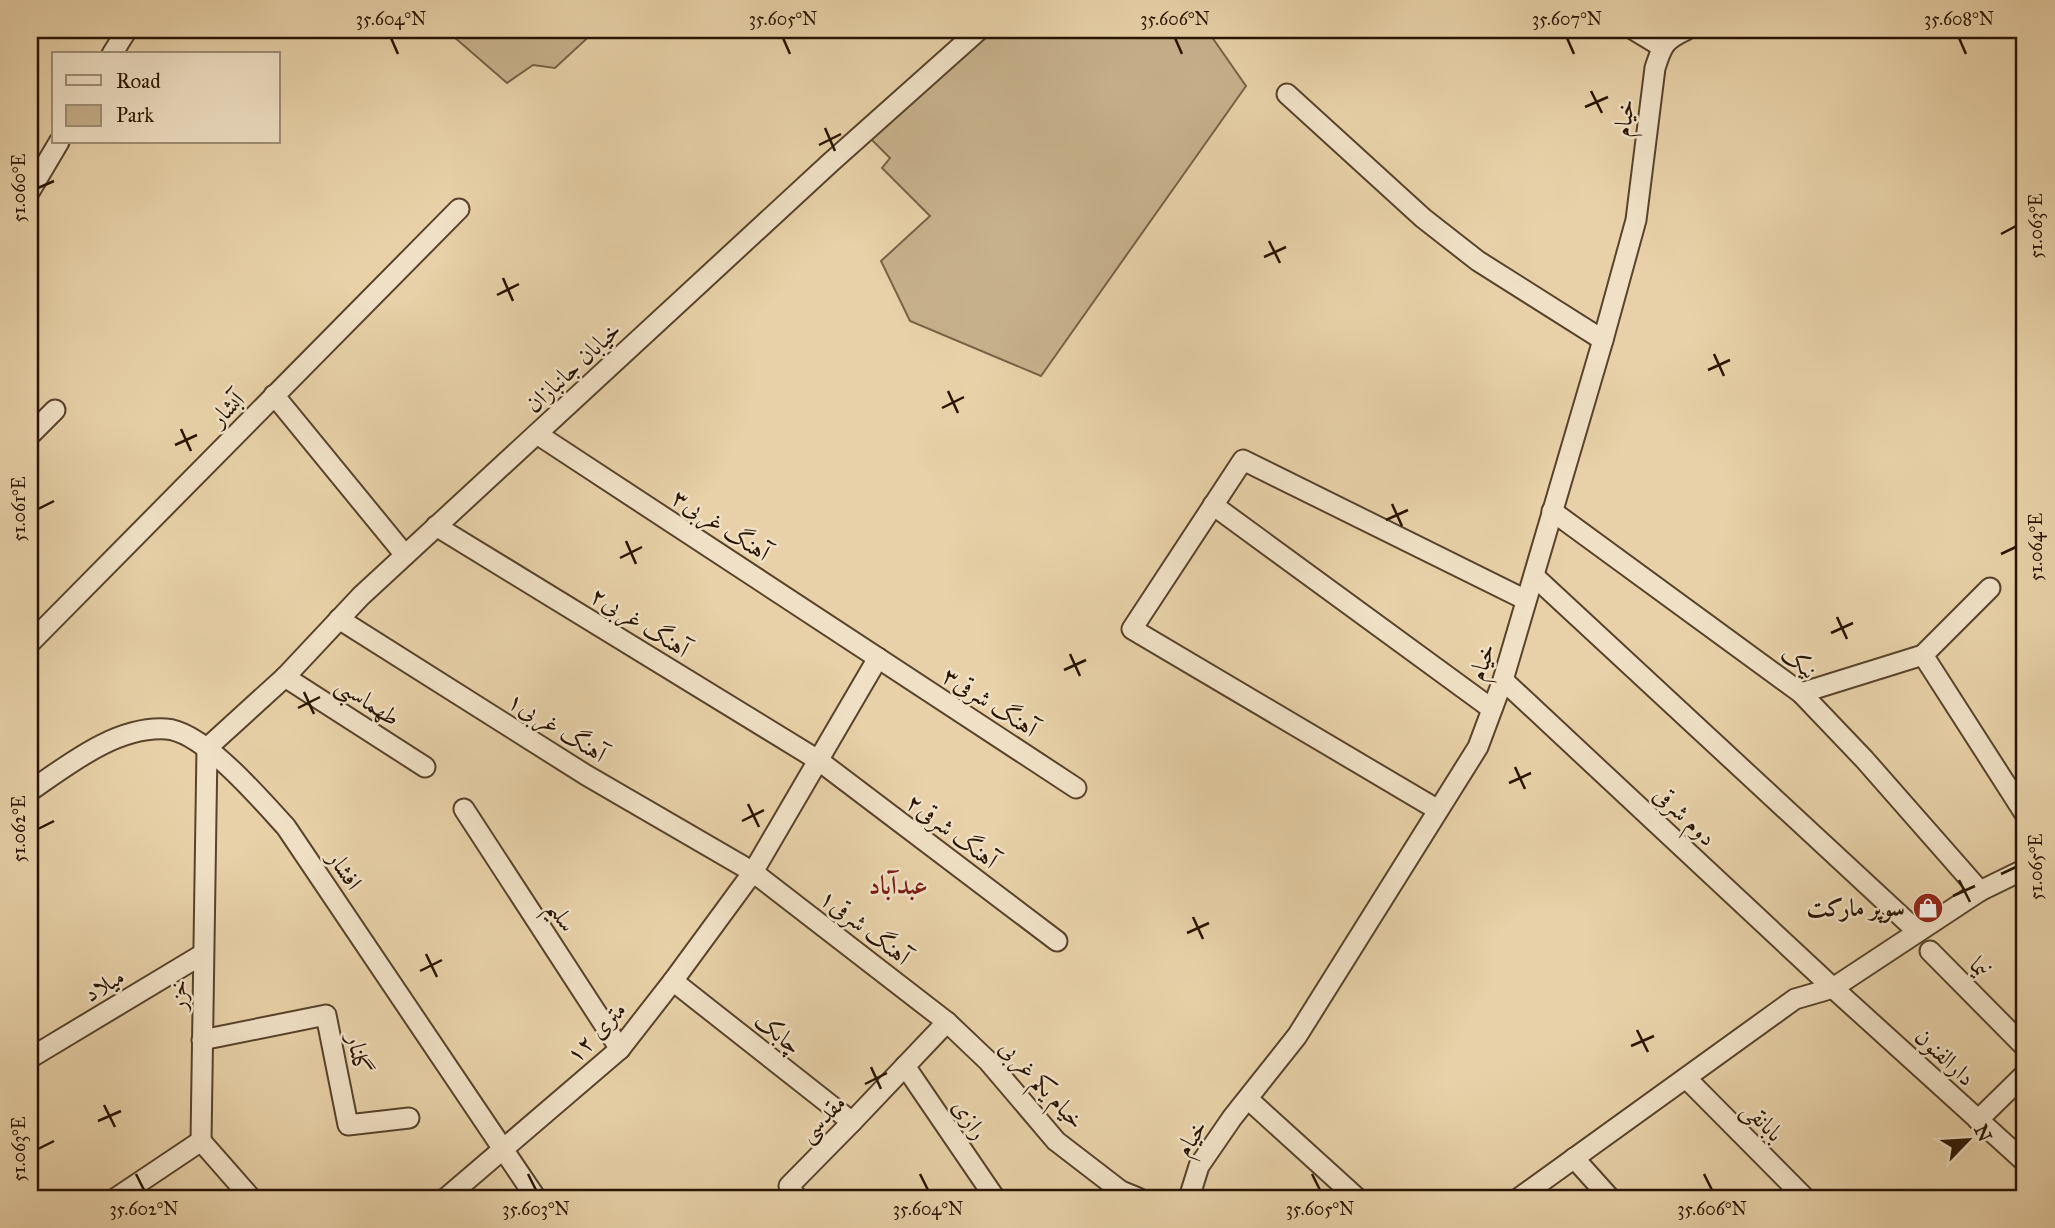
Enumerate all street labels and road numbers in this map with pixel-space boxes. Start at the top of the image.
street label: خیام [1607,97,1647,139]
street label: خیابان جانبازان [519,315,627,419]
street label: آبشار [202,383,253,434]
street label: آهنگ غربی۳ [665,482,778,571]
street label: آهنگ غربی۲ [584,580,697,667]
street label: خیام [1462,639,1508,687]
street label: نیک [1775,639,1823,685]
street label: آهنگ شرقی۳ [936,660,1045,746]
street label: طهماسبی [327,669,406,737]
street label: آهنگ غربی۱ [501,685,614,772]
street label: دوم شرقی [1643,779,1723,857]
street label: آهنگ شرقی۲ [900,787,1006,878]
street label: افشار [320,843,369,895]
street label: آهنگ شرقی۱ [813,882,919,974]
street label: سلیم [533,894,583,942]
street label: نیما [1963,950,1997,984]
street label: میلاد [78,961,130,1009]
street label: خزر [163,979,193,1013]
street label: ۱۲ متری [559,995,633,1069]
street label: چابک [747,1005,808,1062]
street label: دارالفنون [1908,1021,1982,1093]
street label: گلنار [340,1030,378,1076]
street label: خیام یکم غربی [988,1033,1091,1140]
street label: مقدسی [792,1088,854,1150]
street label: رازی [946,1093,994,1145]
street label: بابانقی [1735,1094,1790,1149]
street label: خیام [1168,1114,1219,1165]

